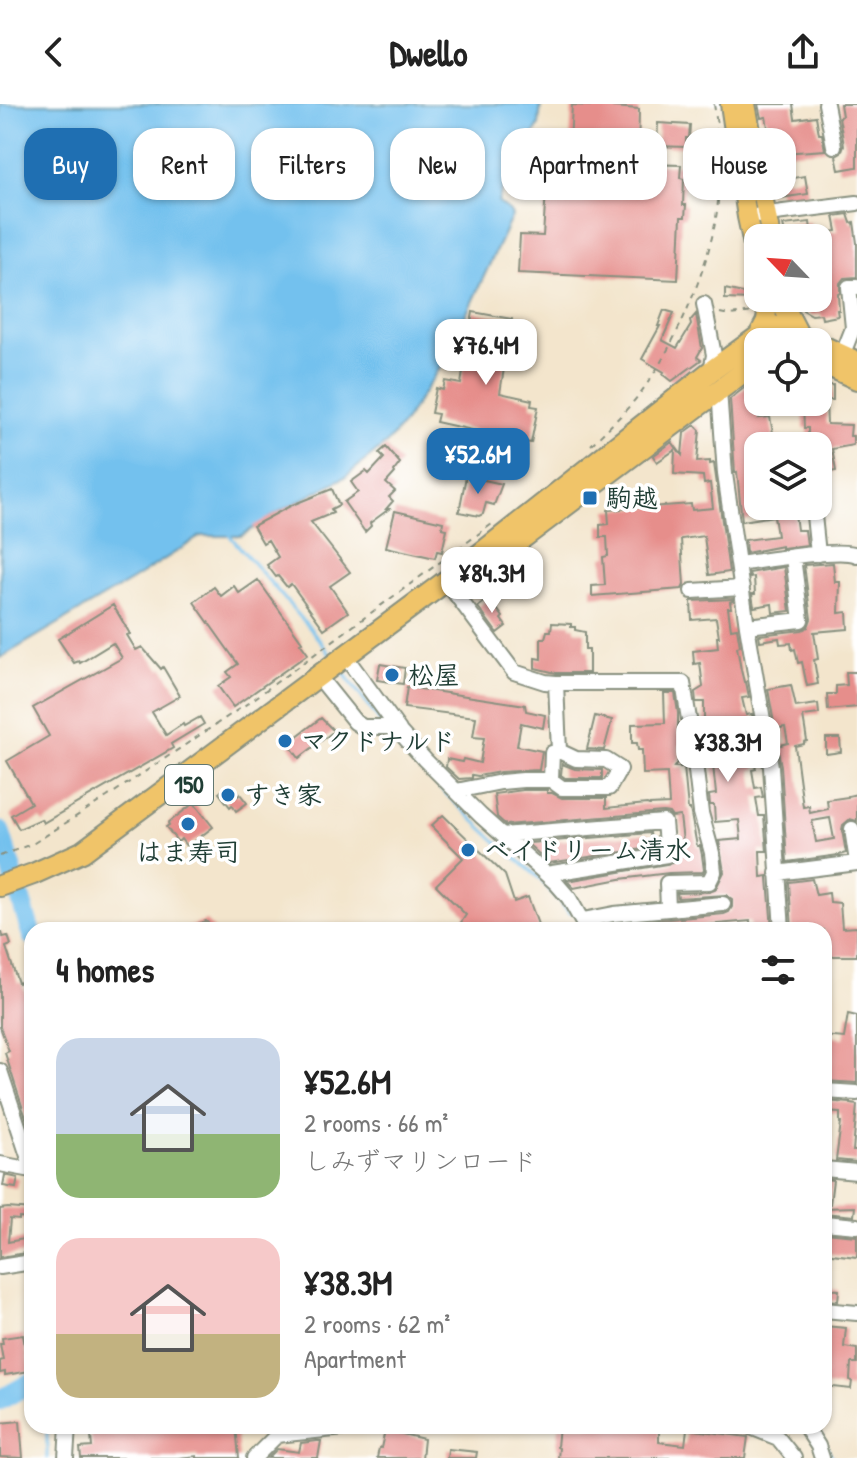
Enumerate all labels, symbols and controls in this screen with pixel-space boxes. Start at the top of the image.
text: Dwello [389,28,468,77]
icon: back [32,30,76,74]
icon: share [781,30,825,74]
chip: Buy [24,128,117,200]
chip: Rent [133,128,235,200]
chip: Filters [251,128,374,200]
chip: New [390,128,485,200]
chip: Apartment [501,128,667,200]
chip: House [683,128,796,200]
north arrow [744,224,832,312]
map controls [744,224,832,520]
pin: ¥76.4M [421,319,551,387]
text: ¥76.4M [453,327,519,362]
button: locate [744,328,832,416]
pin: ¥52.6M [413,428,543,496]
button: layers [744,432,832,520]
text: ¥52.6M [445,436,511,471]
place label: 駒越 [606,480,658,515]
marker: 駒越 [581,489,599,507]
pin: ¥84.3M [427,547,557,615]
text: ¥84.3M [459,555,525,590]
place label: 松屋 [408,657,460,692]
marker: 松屋 [383,666,401,684]
pin: ¥38.3M [663,716,793,784]
place label: マクドナルド [301,723,456,758]
text: ¥38.3M [694,724,762,759]
marker: マクドナルド [276,732,294,750]
road number: 150 [165,765,213,805]
place label: すき家 [244,777,322,812]
marker: すき家 [219,786,237,804]
marker: はま寿司 [179,815,197,833]
place label: ベイドリーム清水 [484,832,691,867]
place label: はま寿司 [136,834,240,869]
marker: ベイドリーム清水 [459,841,477,859]
text: 4 homes [56,947,154,993]
icon: filters [756,948,800,992]
text: ¥52.6M [304,1059,391,1105]
icon: home [120,1070,216,1166]
text: 2 rooms · 66 m² [304,1105,448,1140]
text: しみずマリンロード [304,1143,537,1178]
text: ¥38.3M [304,1260,392,1306]
icon: home [120,1270,216,1366]
text: 2 rooms · 62 m² [304,1306,450,1341]
text: Apartment [304,1341,406,1376]

